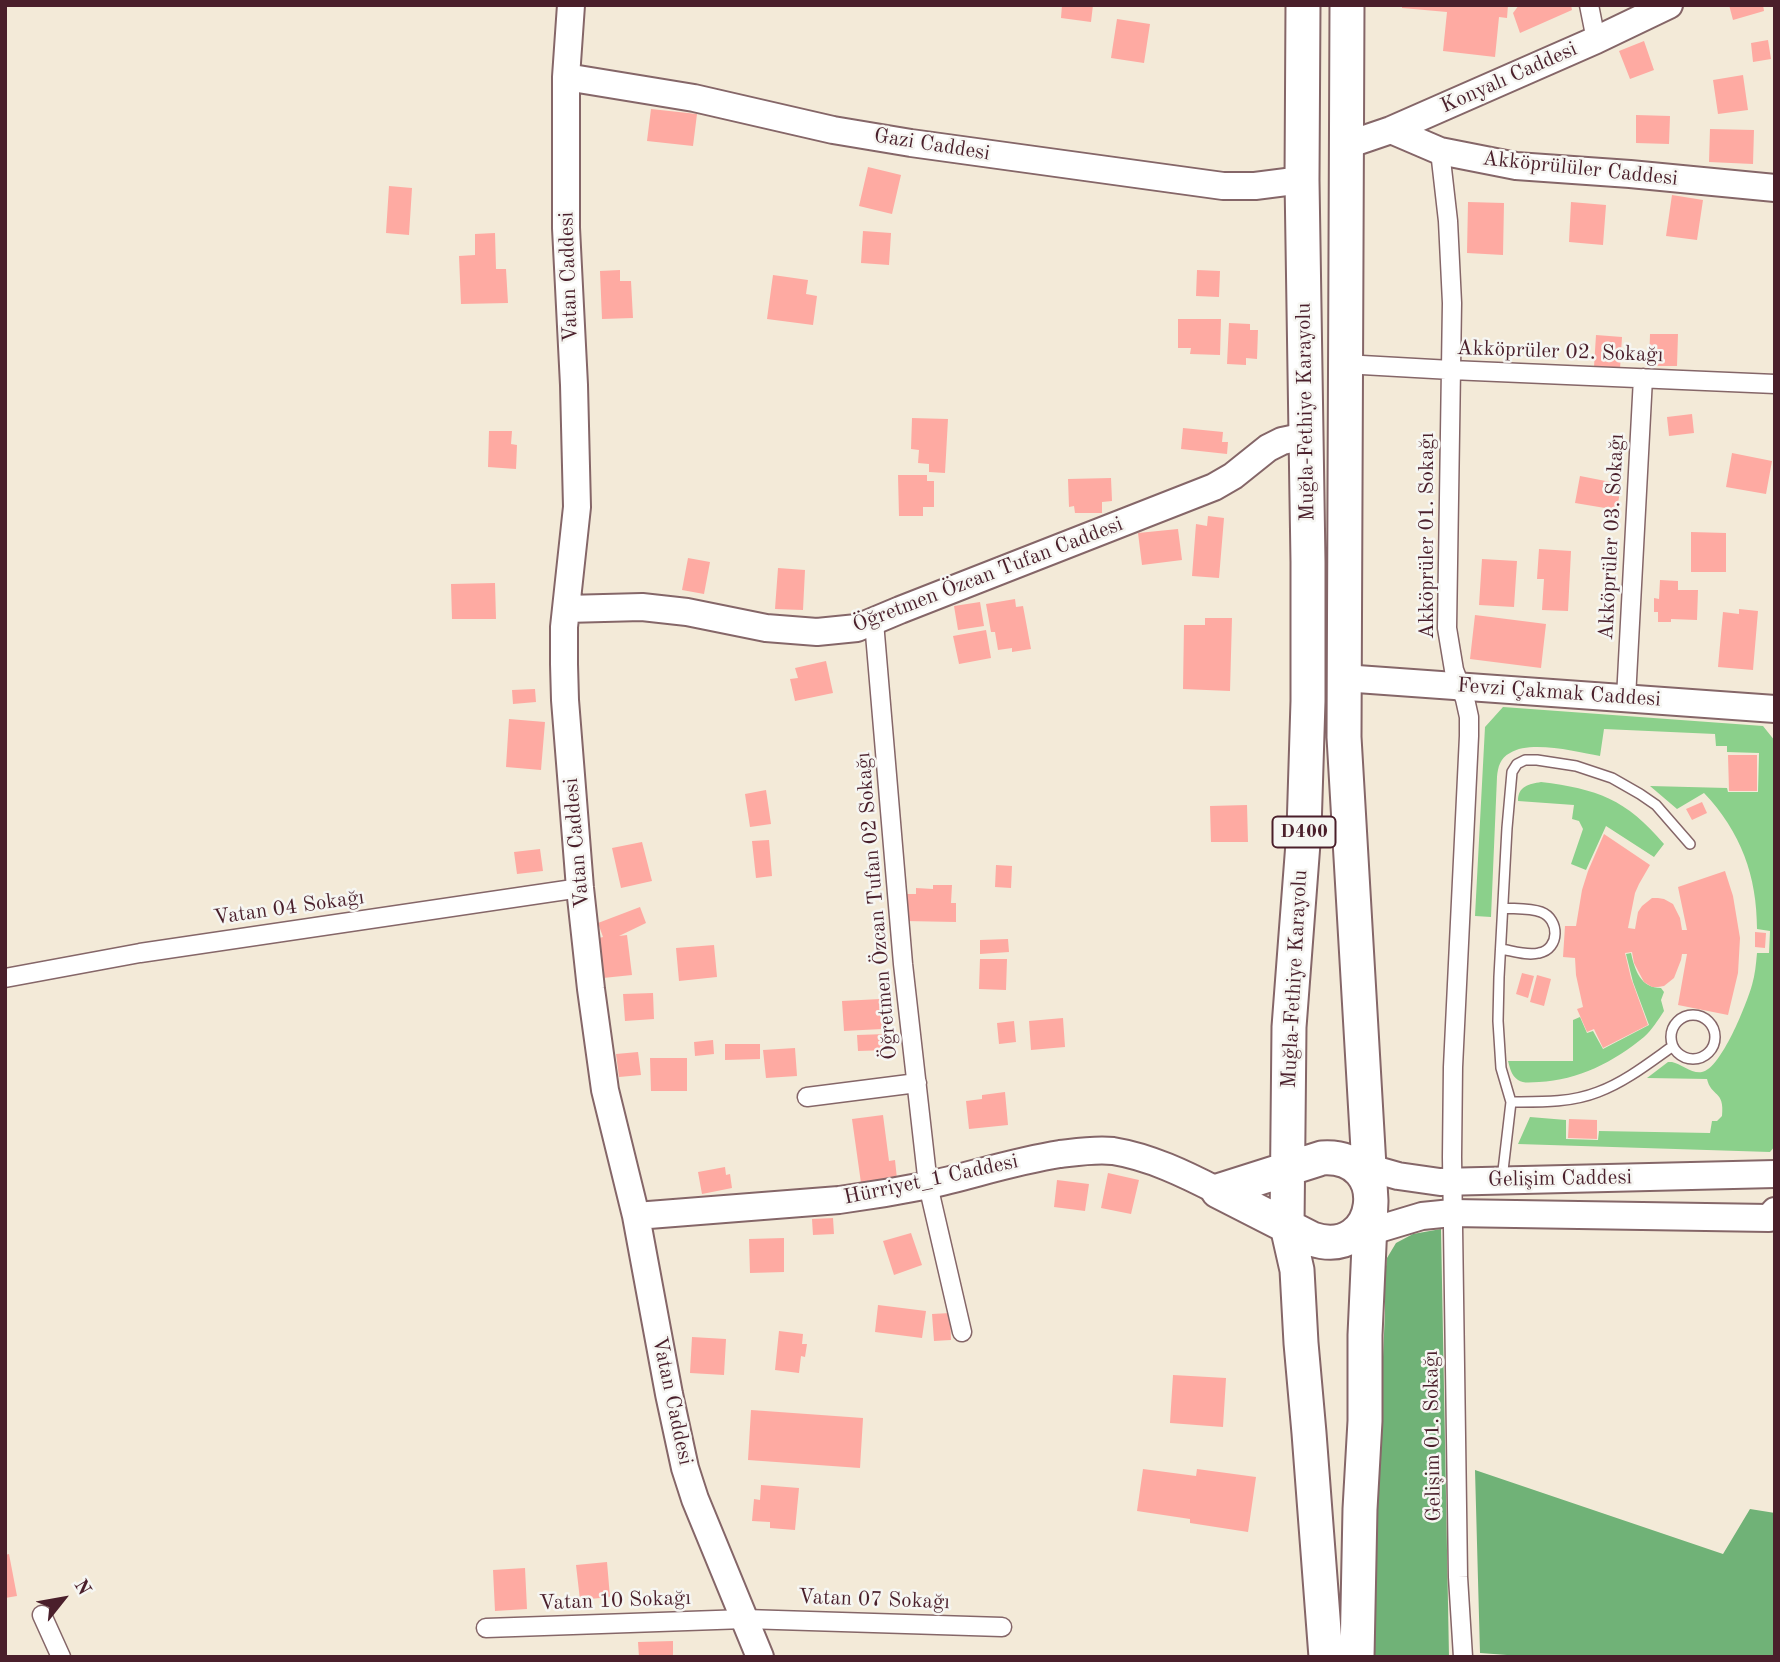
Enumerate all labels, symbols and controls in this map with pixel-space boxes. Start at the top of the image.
street label: Konyalı Caddesi [1437,37,1581,119]
street label: Gazi Caddesi [872,123,992,167]
street label: Akköprülüler Caddesi [1481,146,1679,192]
street label: Vatan Caddesi [554,211,584,343]
street label: Muğla-Fethiye Karayolu [1291,302,1321,522]
street label: Akköprüler 02. Sokağı [1456,336,1664,368]
street label: Akköprüler 01. Sokağı [1414,433,1440,639]
street label: Akköprüler 03. Sokağı [1594,433,1630,641]
street label: Öğretmen Özcan Tufan Caddesi [849,512,1127,638]
street label: Fevzi Çakmak Caddesi [1456,673,1662,713]
street label: Öğretmen Özcan Tufan 02 Sokağı [851,751,903,1061]
street label: Vatan Caddesi [559,777,595,909]
road number: D400 [1272,817,1336,848]
street label: Muğla-Fethiye Karayolu [1277,869,1313,1089]
street label: Vatan 04 Sokağı [212,885,366,931]
street label: Hürriyet_1 Caddesi [842,1149,1020,1211]
street label: Gelişim Caddesi [1488,1165,1632,1193]
street label: Vatan Caddesi [646,1334,698,1468]
street label: Gelişim 01. Sokağı [1419,1350,1447,1522]
north arrow [28,1564,98,1634]
text: N [70,1577,93,1599]
street label: Vatan 07 Sokağı [798,1585,950,1615]
street label: Vatan 10 Sokağı [539,1586,691,1616]

